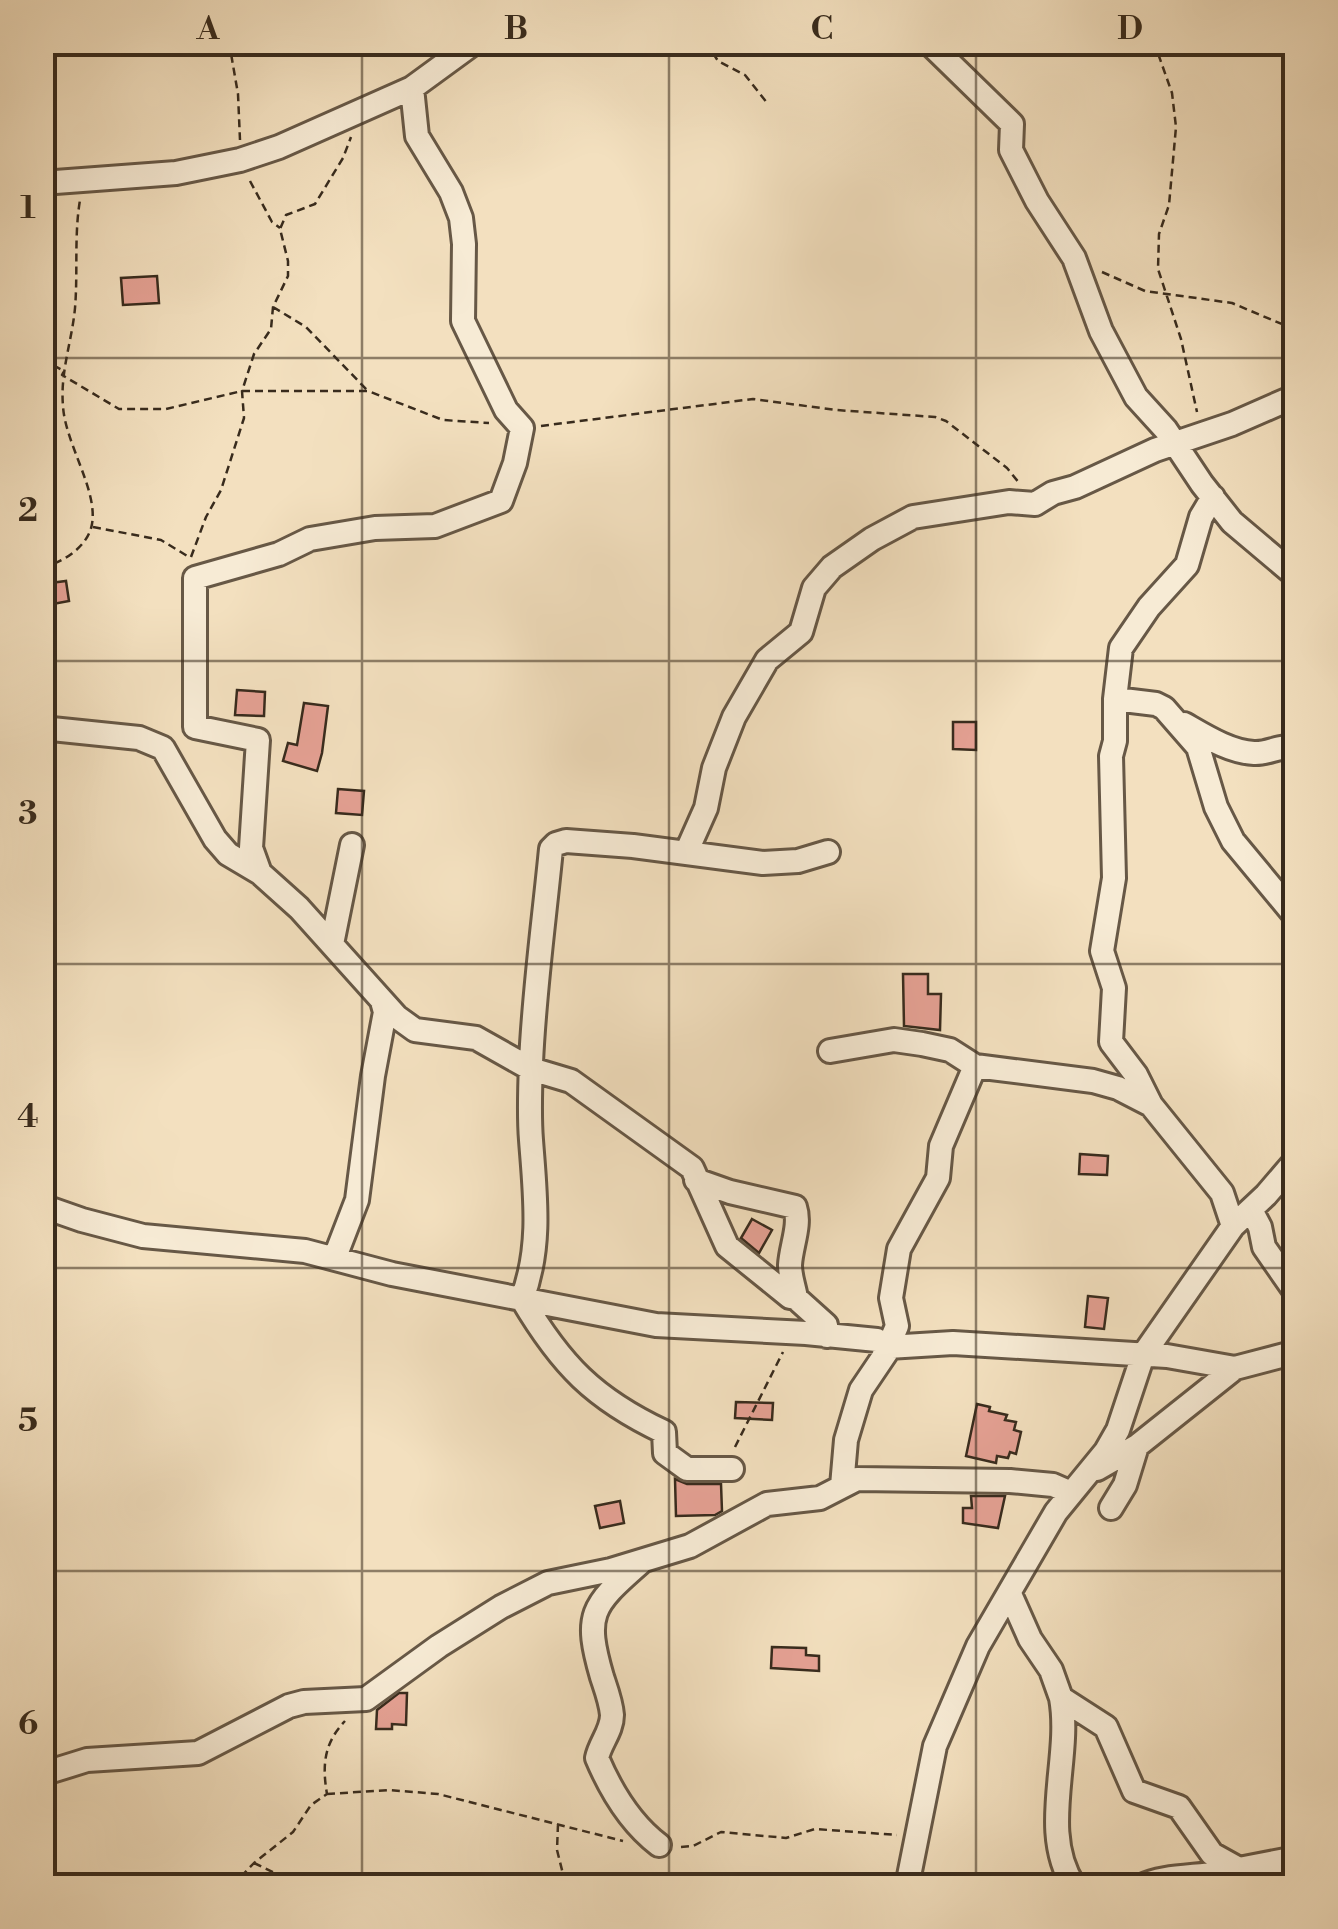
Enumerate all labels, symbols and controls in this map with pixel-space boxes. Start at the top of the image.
text: A [196,9,221,49]
text: B [504,9,528,49]
text: C [811,9,833,49]
text: D [1117,9,1143,49]
text: 1 [20,188,36,228]
text: 2 [18,491,38,531]
text: 3 [18,794,38,834]
text: 4 [17,1097,39,1137]
text: 5 [18,1401,38,1441]
text: 6 [18,1704,38,1744]

